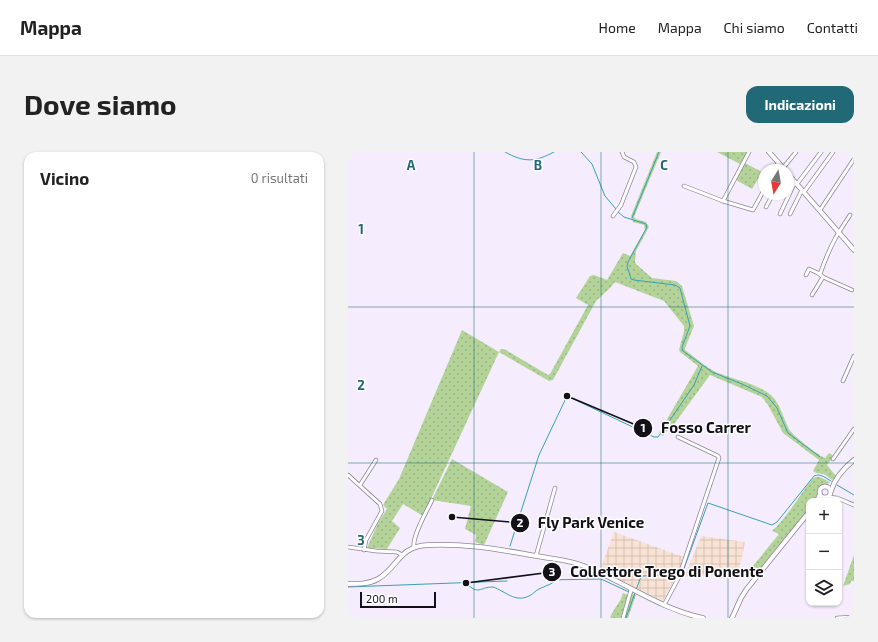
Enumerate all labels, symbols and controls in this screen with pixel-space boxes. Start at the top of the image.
text: Mappa [20,16,82,39]
text: Home [599,19,636,36]
text: Mappa [658,19,702,36]
text: Chi siamo [724,19,785,36]
text: Contatti [807,19,858,36]
button: Indicazioni [746,86,854,123]
text: Dove siamo [24,87,177,121]
text: A [407,157,416,173]
text: B [534,157,542,173]
text: C [660,157,668,173]
north arrow [758,164,794,200]
text: Vicino [40,168,89,188]
text: 0 risultati [251,170,308,186]
text: 1 [358,221,364,237]
text: 2 [357,377,365,393]
callout: Fosso Carrer [633,414,759,441]
text: Fosso Carrer [661,418,752,436]
text: 1 [640,420,646,434]
map controls [806,498,842,606]
button: + [806,498,842,534]
callout: Fly Park Venice [510,509,653,536]
text: Fly Park Venice [538,513,644,532]
text: 2 [517,515,524,529]
text: 3 [357,532,365,548]
button: − [806,534,842,570]
callout: Collettore Trego di Ponente [542,558,772,585]
text: Collettore Trego di Ponente [570,562,764,580]
text: 3 [549,564,556,578]
button: layers [806,570,842,606]
scale bar [360,590,436,609]
text: 200 m [366,592,398,605]

